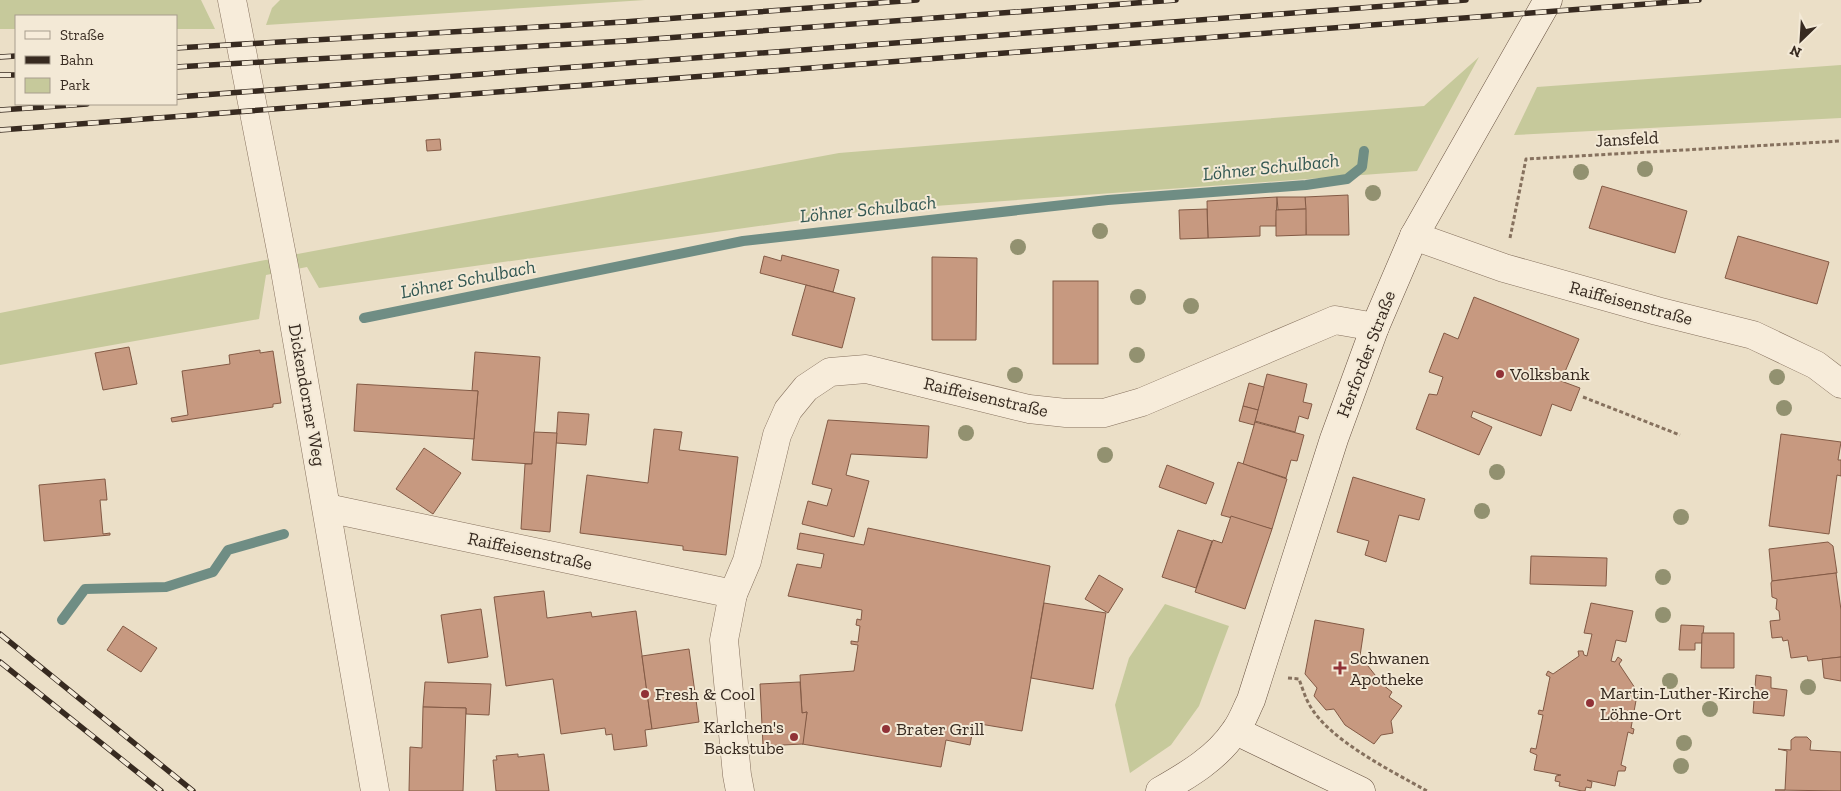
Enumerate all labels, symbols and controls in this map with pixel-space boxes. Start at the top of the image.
legend [15,15,178,105]
north arrow [1776,15,1826,65]
text: Straße [60,26,104,44]
text: N [1787,41,1804,61]
text: Bahn [60,51,94,69]
text: Park [60,76,90,94]
street label: Jansfeld [1595,126,1659,152]
water label: Löhner Schulbach [1202,148,1340,186]
water label: Löhner Schulbach [799,190,937,228]
water label: Löhner Schulbach [399,255,537,303]
street label: Raiffeisenstraße [1567,276,1695,330]
street label: Herforder Straße [1332,287,1400,421]
street label: Dickendorner Weg [284,322,330,468]
place label: Volksbank [1509,363,1590,385]
marker: Volksbank [1494,368,1506,380]
street label: Raiffeisenstraße [922,372,1050,422]
street label: Raiffeisenstraße [466,527,594,575]
place label: Schwanen Apotheke [1350,647,1430,690]
marker: Schwanen Apotheke [1334,662,1346,674]
place label: Martin-Luther-Kirche Löhne-Ort [1600,682,1769,725]
place label: Fresh & Cool [655,683,755,705]
marker: Fresh & Cool [639,688,651,700]
marker: Martin-Luther-Kirche Löhne-Ort [1584,697,1596,709]
place label: Karlchen's Backstube [703,716,784,759]
place label: Brater Grill [896,718,984,740]
marker: Brater Grill [880,723,892,735]
marker: Karlchen's Backstube [788,731,800,743]

